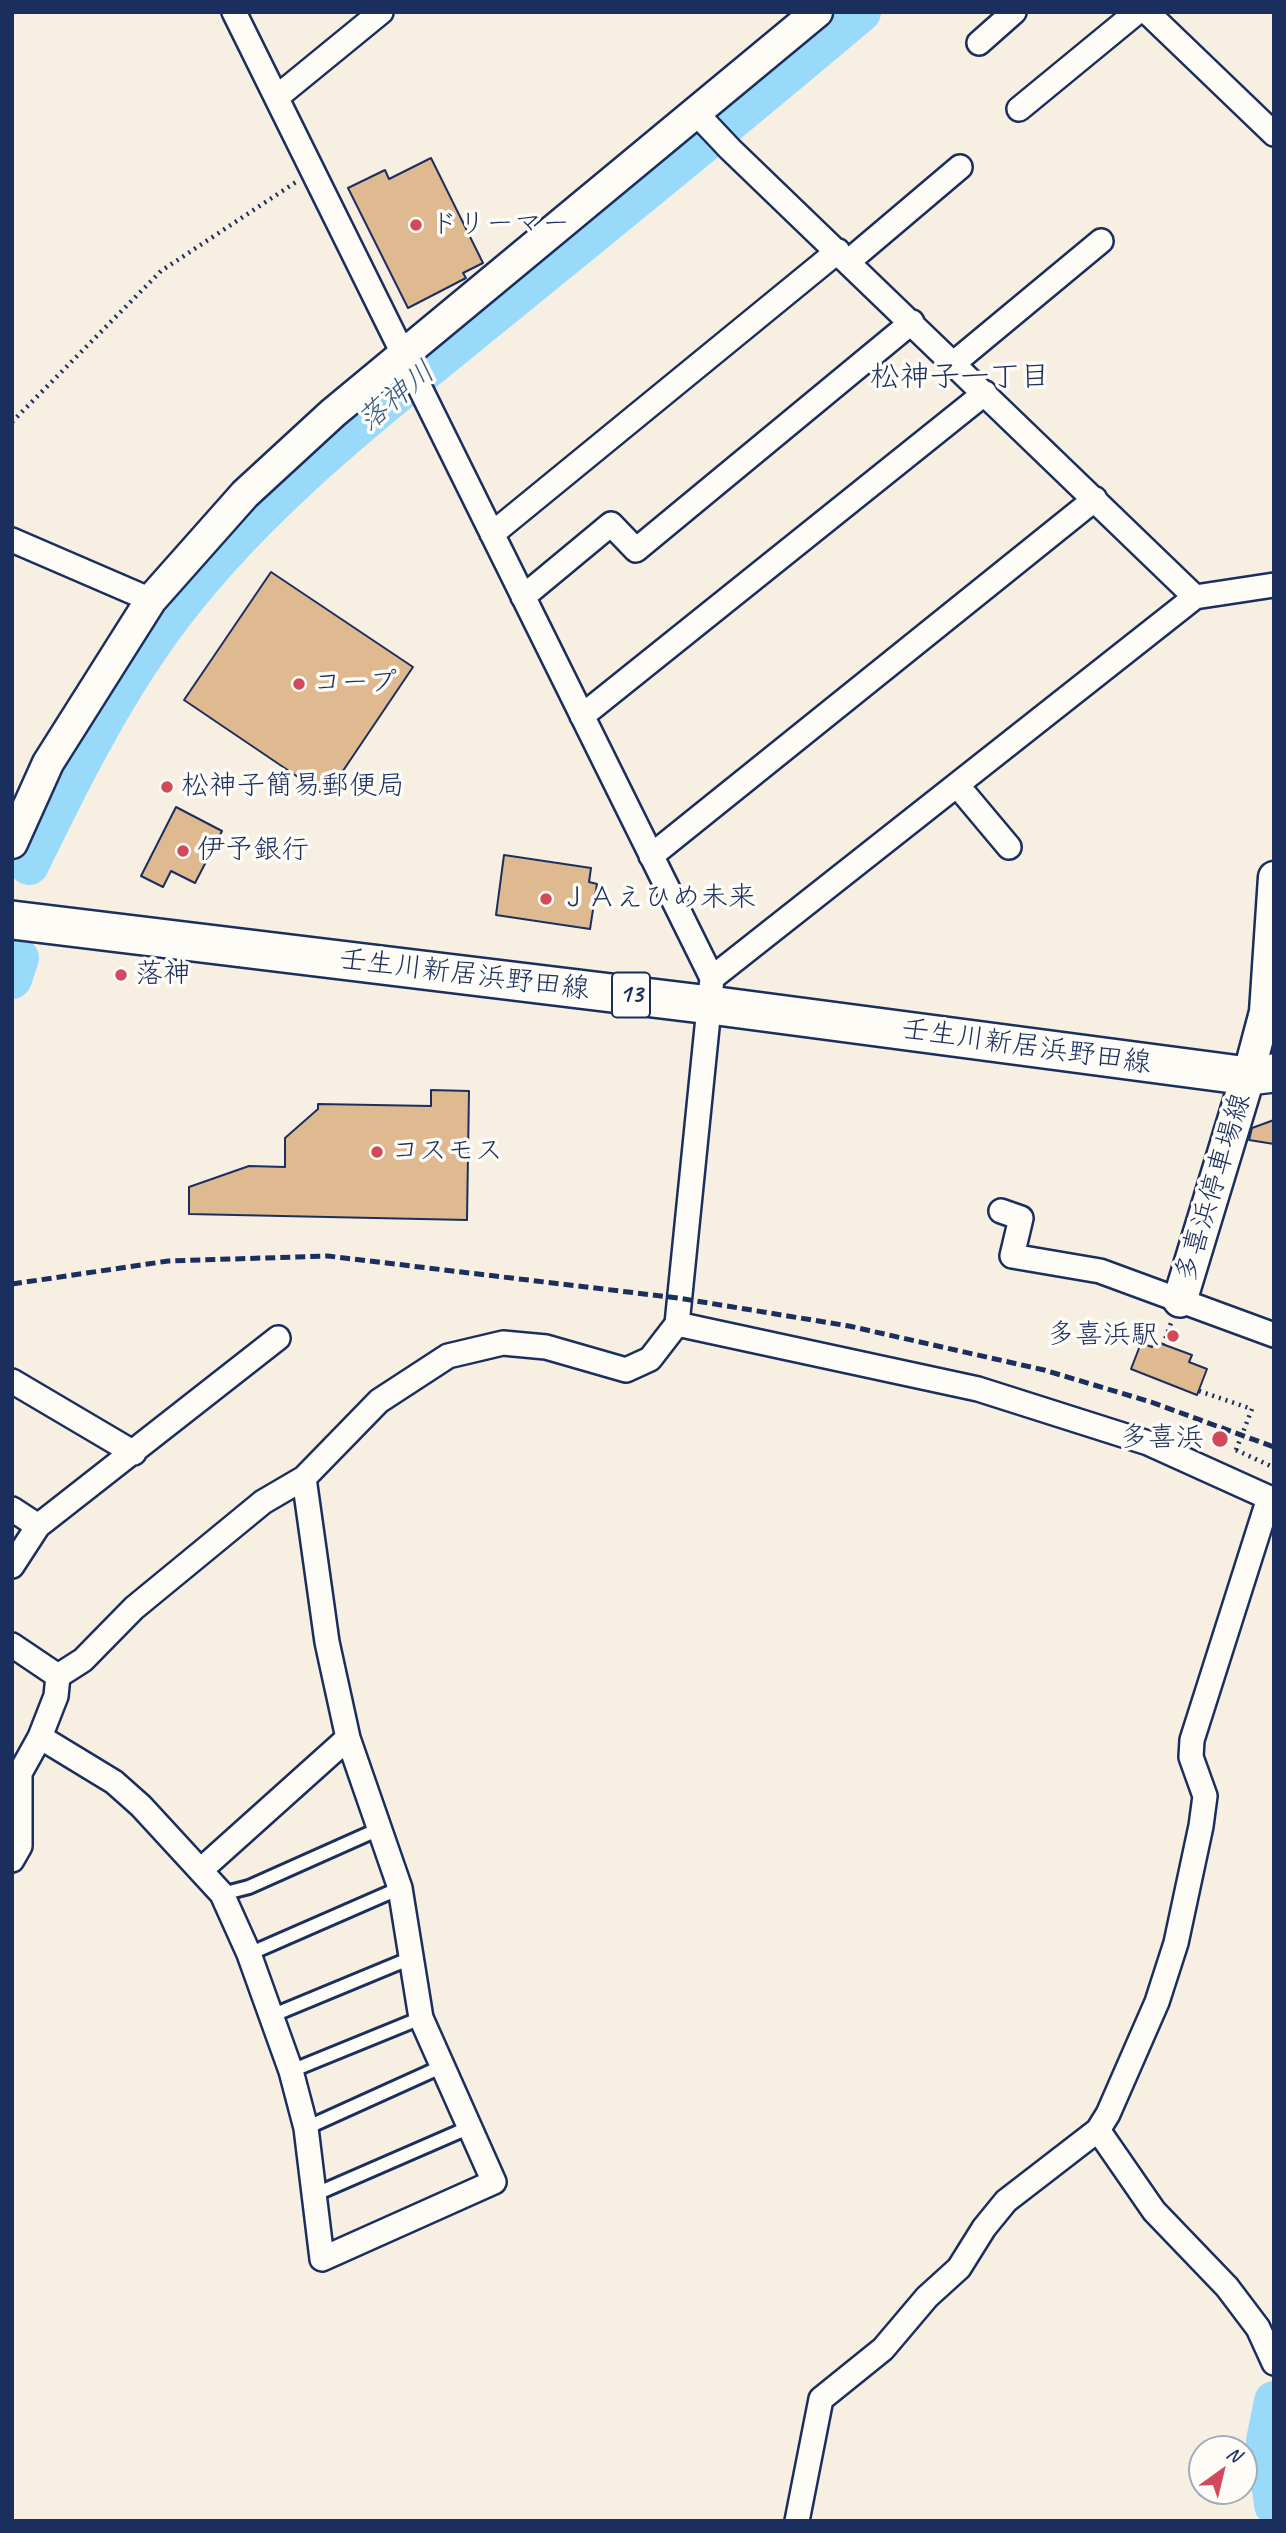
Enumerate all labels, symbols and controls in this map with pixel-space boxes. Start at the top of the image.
place label: ドリーマー [430,208,570,242]
marker: ドリーマー [408,217,424,233]
water label: 落神川 [351,354,443,440]
district label: 松神子一丁目 [870,360,1050,396]
place label: コープ [313,667,397,701]
marker: コープ [291,676,307,692]
place label: 松神子簡易郵便局 [181,770,405,804]
marker: 松神子簡易郵便局 [159,779,175,795]
place label: 伊予銀行 [197,834,309,868]
marker: 伊予銀行 [175,843,191,859]
place label: ＪＡえひめ未来 [560,882,756,916]
marker: ＪＡえひめ未来 [538,891,554,907]
street label: 壬生川新居浜野田線 [337,943,591,1007]
place label: 落神 [135,958,191,992]
marker: 落神 [113,967,129,983]
road number: 13 [612,972,650,1018]
street label: 壬生川新居浜野田線 [899,1013,1153,1081]
street label: 多喜浜停車場線 [1169,1089,1259,1287]
place label: コスモス [391,1135,503,1169]
marker: コスモス [369,1144,385,1160]
place label: 多喜浜駅 [1047,1319,1159,1353]
marker: 多喜浜駅 [1165,1328,1181,1344]
place label: 多喜浜 [1120,1422,1204,1456]
marker: 多喜浜 [1210,1429,1230,1449]
north arrow [1188,2435,1258,2505]
text: N [1222,2441,1245,2467]

